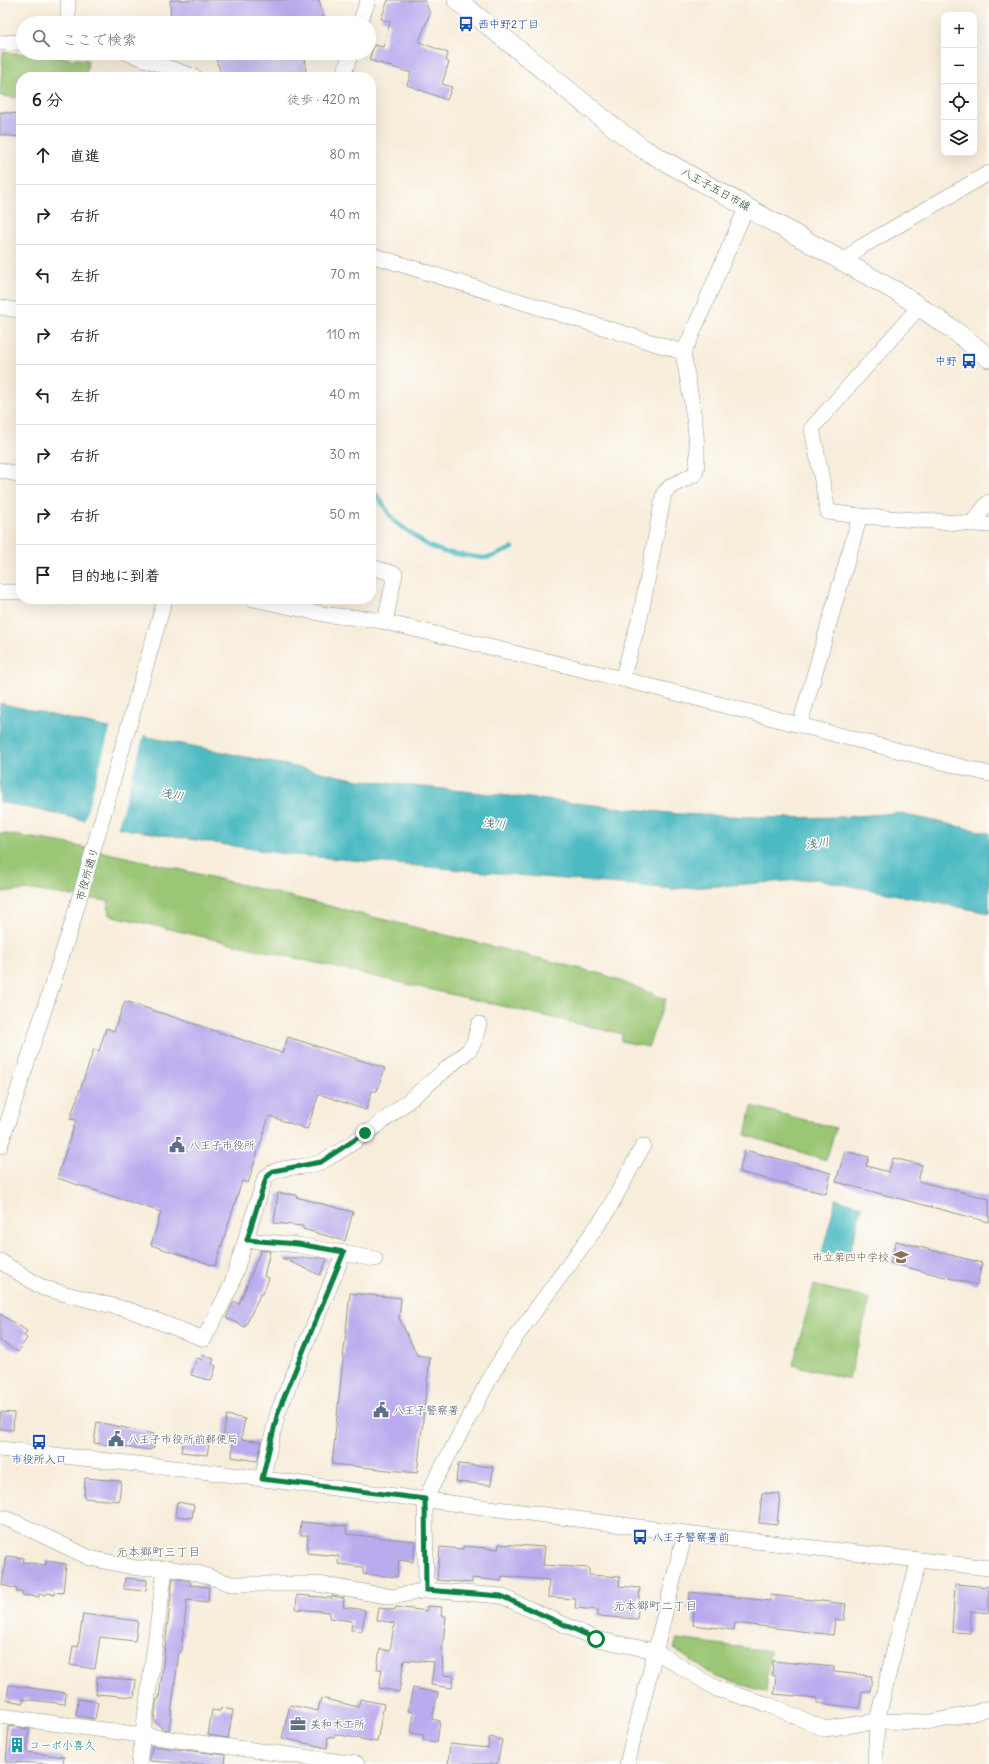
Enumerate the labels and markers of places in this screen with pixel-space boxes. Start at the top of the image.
bus stop icon: 西中野2丁目 [457,15,475,33]
place label: 西中野2丁目 [478,17,539,31]
bus stop icon: 中野 [960,352,978,370]
place label: 中野 [935,354,957,368]
public building icon: 八王子市役所 [168,1136,186,1154]
place label: 八王子市役所 [189,1138,255,1152]
school or university icon: 市立第四中学校 [892,1248,910,1266]
place label: 市立第四中学校 [812,1250,889,1264]
public building icon: 八王子警察署 [372,1401,390,1419]
place label: 八王子警察署 [393,1403,459,1417]
public building icon: 八王子市役所前郵便局 [107,1430,125,1448]
place label: 八王子市役所前郵便局 [128,1432,238,1446]
bus stop icon: 市役所入口 [30,1433,48,1451]
place label: 市役所入口 [12,1452,67,1466]
bus stop icon: 八王子警察署前 [631,1528,649,1546]
place label: 八王子警察署前 [652,1530,729,1544]
office icon: 美和木工所 [289,1715,307,1733]
place label: 美和木工所 [310,1717,365,1731]
building icon: コーポ小喜久 [8,1736,26,1754]
place label: コーポ小喜久 [29,1738,95,1752]

